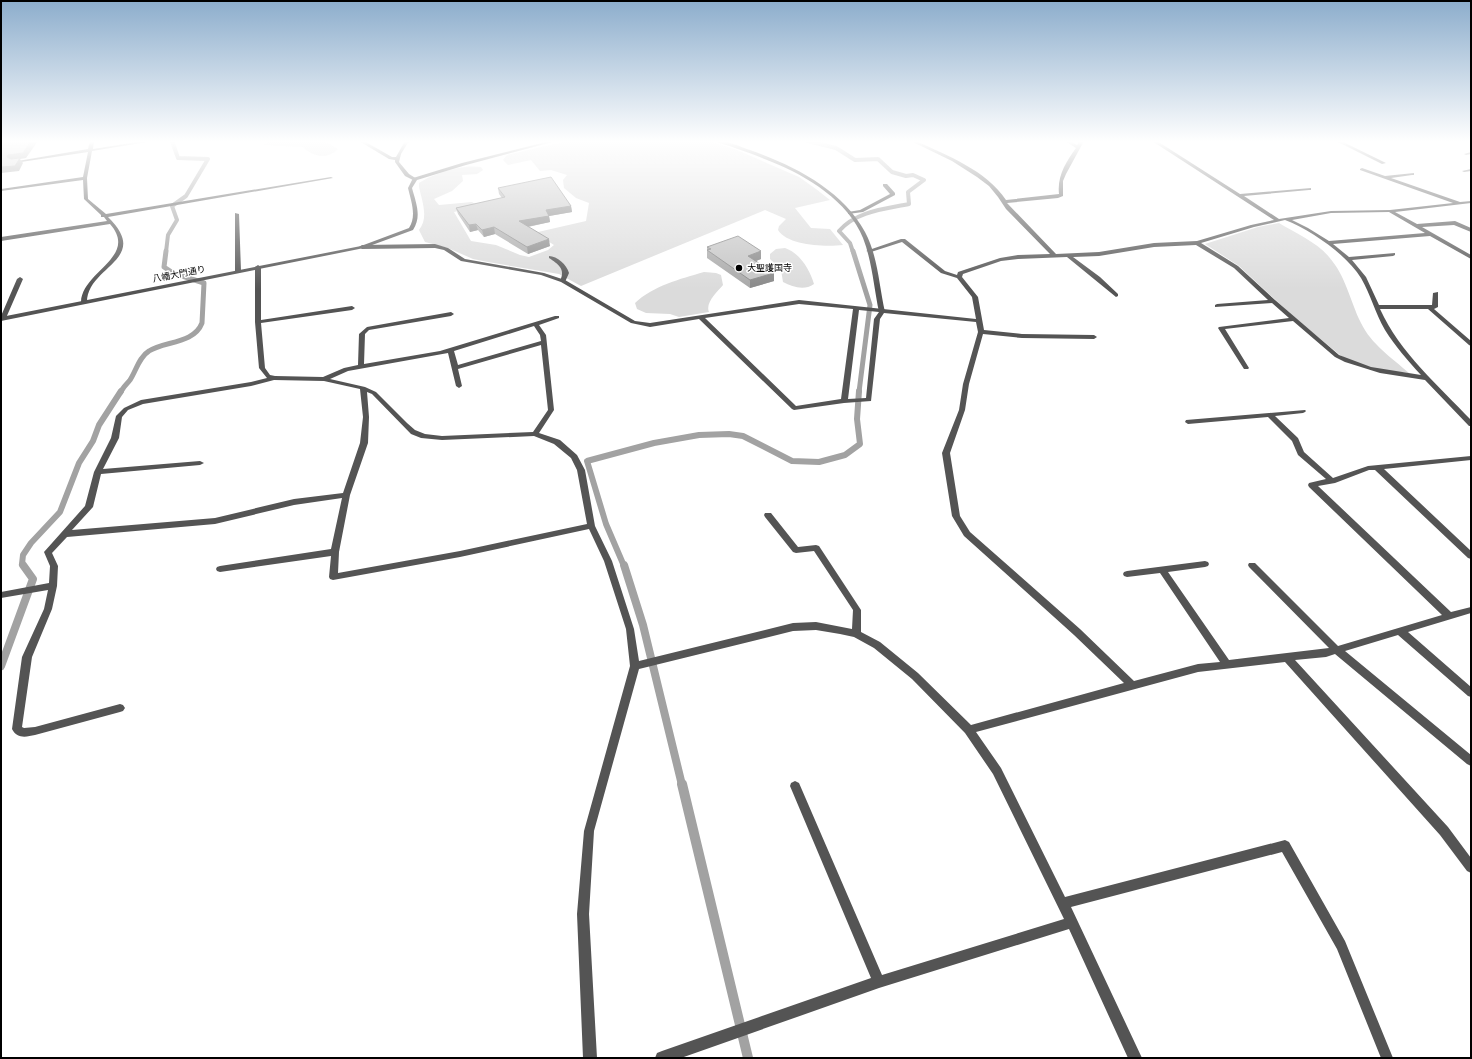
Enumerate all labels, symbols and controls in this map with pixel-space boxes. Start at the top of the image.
place label: 大聖護国寺 [747,262,792,274]
street label: 八幡大門通り [151,263,207,285]
marker: 大聖護国寺 [734,263,744,273]

